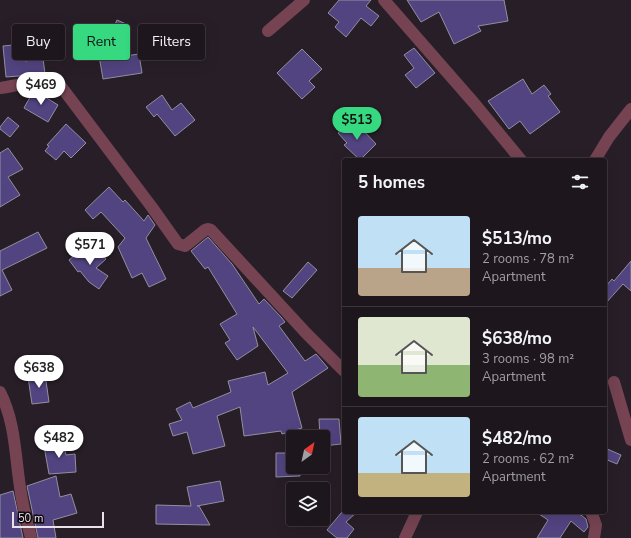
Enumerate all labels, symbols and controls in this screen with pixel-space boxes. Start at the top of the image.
chip: Buy [12,24,65,60]
chip: Rent [73,24,130,60]
chip: Filters [138,24,205,60]
pin: $469 [17,72,65,106]
text: $469 [25,76,57,94]
pin: $513 [333,107,381,141]
text: $513 [341,111,373,129]
text: 5 homes [358,171,425,194]
icon: filters [569,171,591,193]
text: $513/mo [482,227,552,250]
pin: $571 [66,232,114,266]
icon: home [390,232,438,280]
text: $571 [74,236,106,254]
text: 2 rooms · 78 m² [482,250,574,268]
text: Apartment [482,268,545,286]
text: $638/mo [482,327,552,350]
icon: home [390,333,438,381]
text: 3 rooms · 98 m² [482,350,574,368]
pin: $638 [15,355,63,389]
text: $638 [23,359,55,377]
text: Apartment [482,368,545,386]
pin: $482 [35,425,83,459]
text: $482/mo [482,427,552,450]
text: $482 [43,429,75,447]
north arrow [286,430,330,474]
map controls [286,430,330,526]
icon: home [390,433,438,481]
text: 2 rooms · 62 m² [482,450,574,468]
text: Apartment [482,468,545,486]
button: layers [286,482,330,526]
scale bar [12,510,104,529]
text: 50 m [18,511,43,526]

